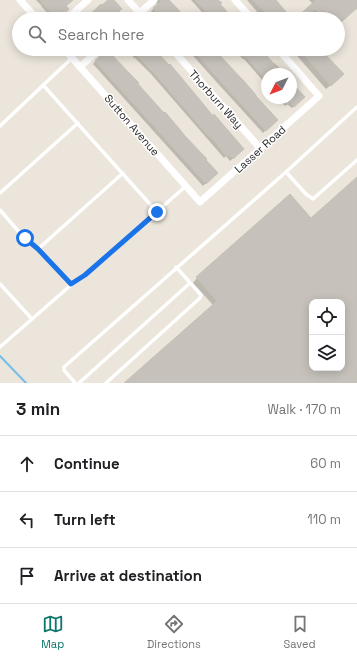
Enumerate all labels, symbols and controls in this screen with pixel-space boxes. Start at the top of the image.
search box [12,12,345,56]
icon: search [26,23,48,45]
text: Search here [58,25,144,44]
street label: Thorburn Way [186,67,246,131]
north arrow [261,68,297,104]
street label: Sutton Avenue [101,91,163,159]
street label: Lasser Road [231,122,289,176]
route end [148,203,166,221]
route start [16,229,34,247]
map controls [309,299,345,371]
button: locate [309,299,345,335]
button: layers [309,335,345,371]
text: 3 min [16,398,60,420]
text: Walk · 170 m [267,401,341,418]
icon: ahead [16,453,38,475]
text: Continue [54,454,120,473]
text: 60 m [310,455,341,472]
icon: left [16,509,38,531]
text: Turn left [54,510,116,529]
text: 110 m [307,511,341,528]
icon: arrive [16,565,38,587]
text: Arrive at destination [54,566,202,585]
tab: Map [41,613,64,651]
tab: Directions [147,613,201,651]
tab: Saved [284,613,316,651]

